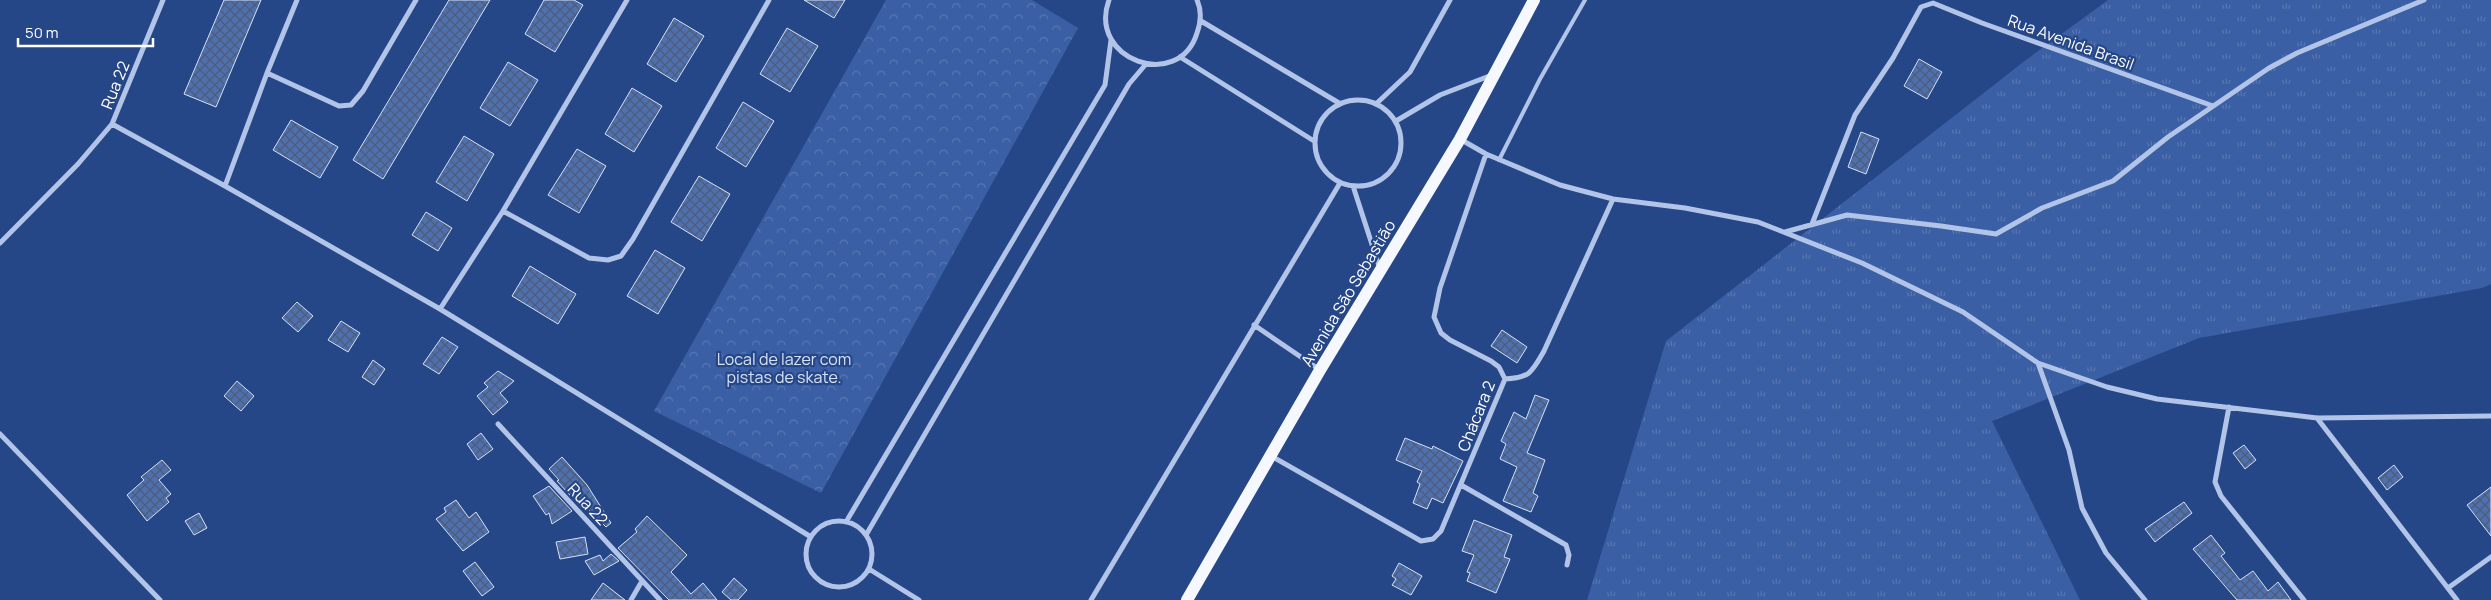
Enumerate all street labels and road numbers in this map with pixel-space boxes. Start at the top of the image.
street label: Rua Avenida Brasil [2005,9,2137,75]
street label: Rua 22 [95,58,135,112]
street label: Avenida São Sebastião [1296,216,1400,370]
street label: Chácara 2 [1452,377,1500,455]
street label: Rua 22 [563,478,613,530]

